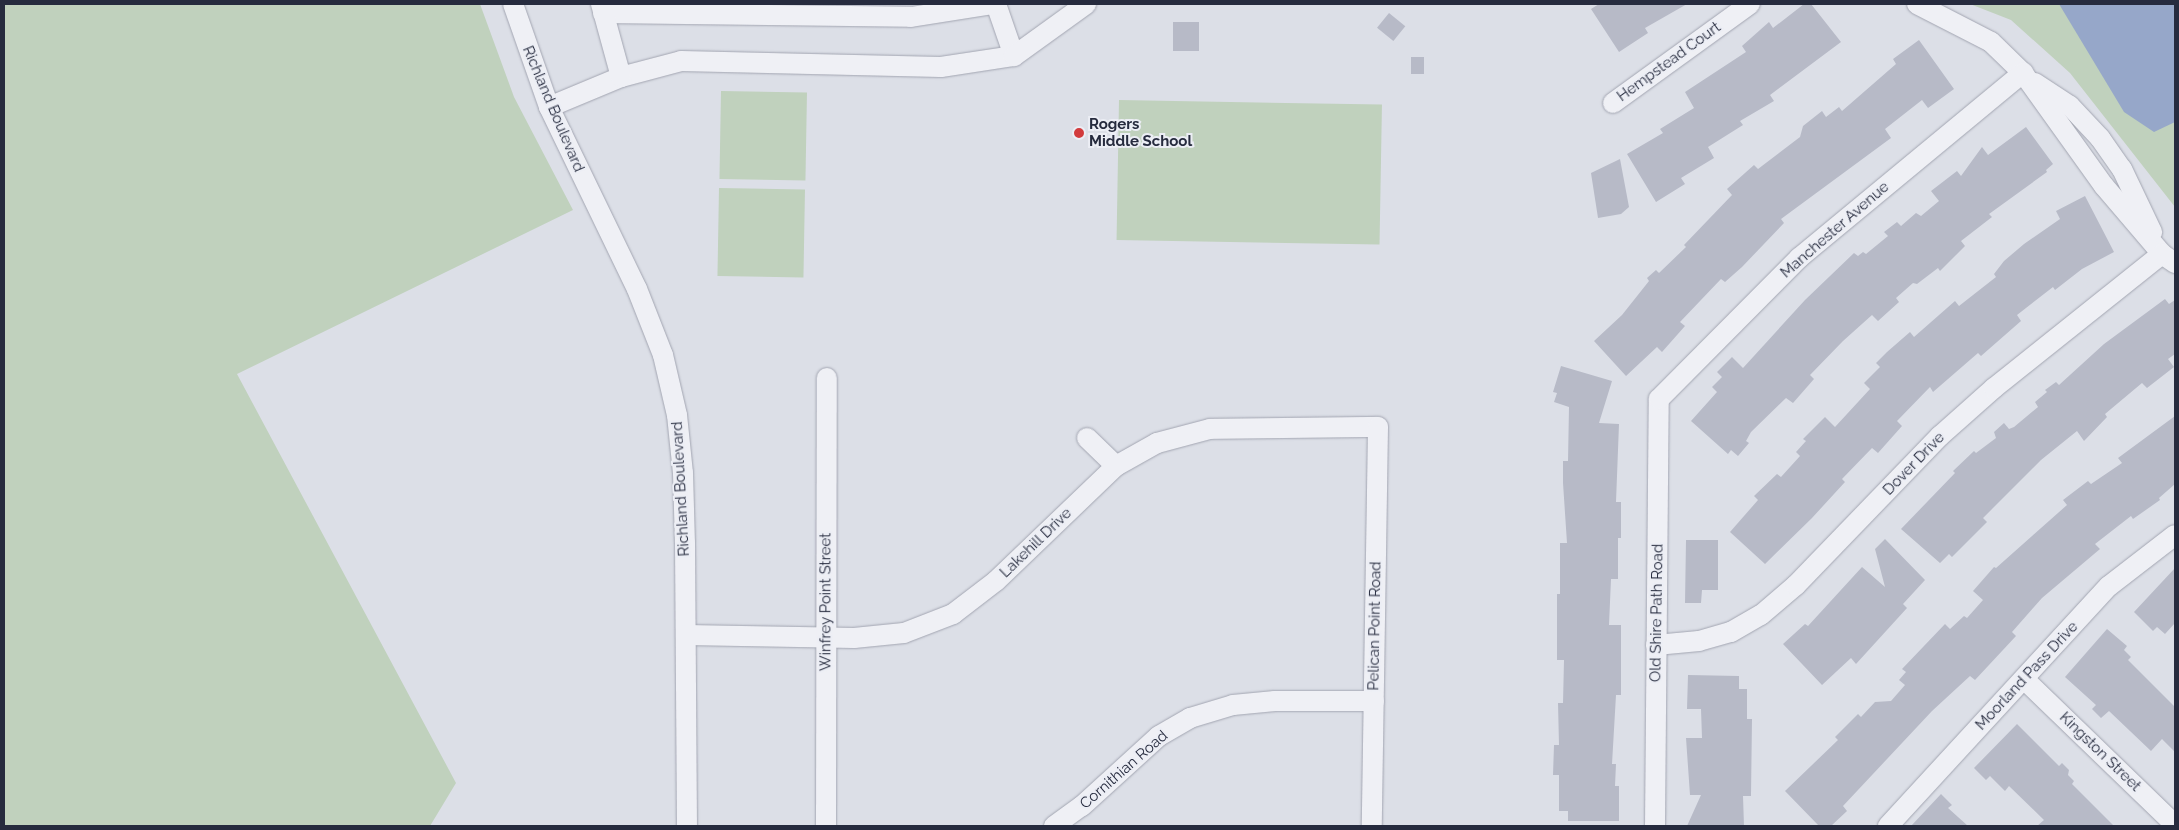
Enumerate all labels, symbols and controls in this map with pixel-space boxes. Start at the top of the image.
street label: Hempstead Court [1614,18,1724,106]
street label: Richland Boulevard [518,43,588,175]
place label: Rogers Middle School [1089,115,1192,150]
marker: Rogers Middle School [1073,127,1085,139]
street label: Manchester Avenue [1777,178,1893,282]
street label: Richland Boulevard [668,421,694,557]
street label: Dover Drive [1879,429,1949,499]
street label: Lakehill Drive [996,504,1076,582]
street label: Winfrey Point Street [817,533,835,671]
street label: Old Shire Path Road [1647,544,1667,682]
street label: Pelican Point Road [1365,561,1385,691]
street label: Moorland Pass Drive [1972,618,2082,734]
street label: Kingston Street [2056,709,2144,795]
street label: Cornithian Road [1076,727,1172,813]

